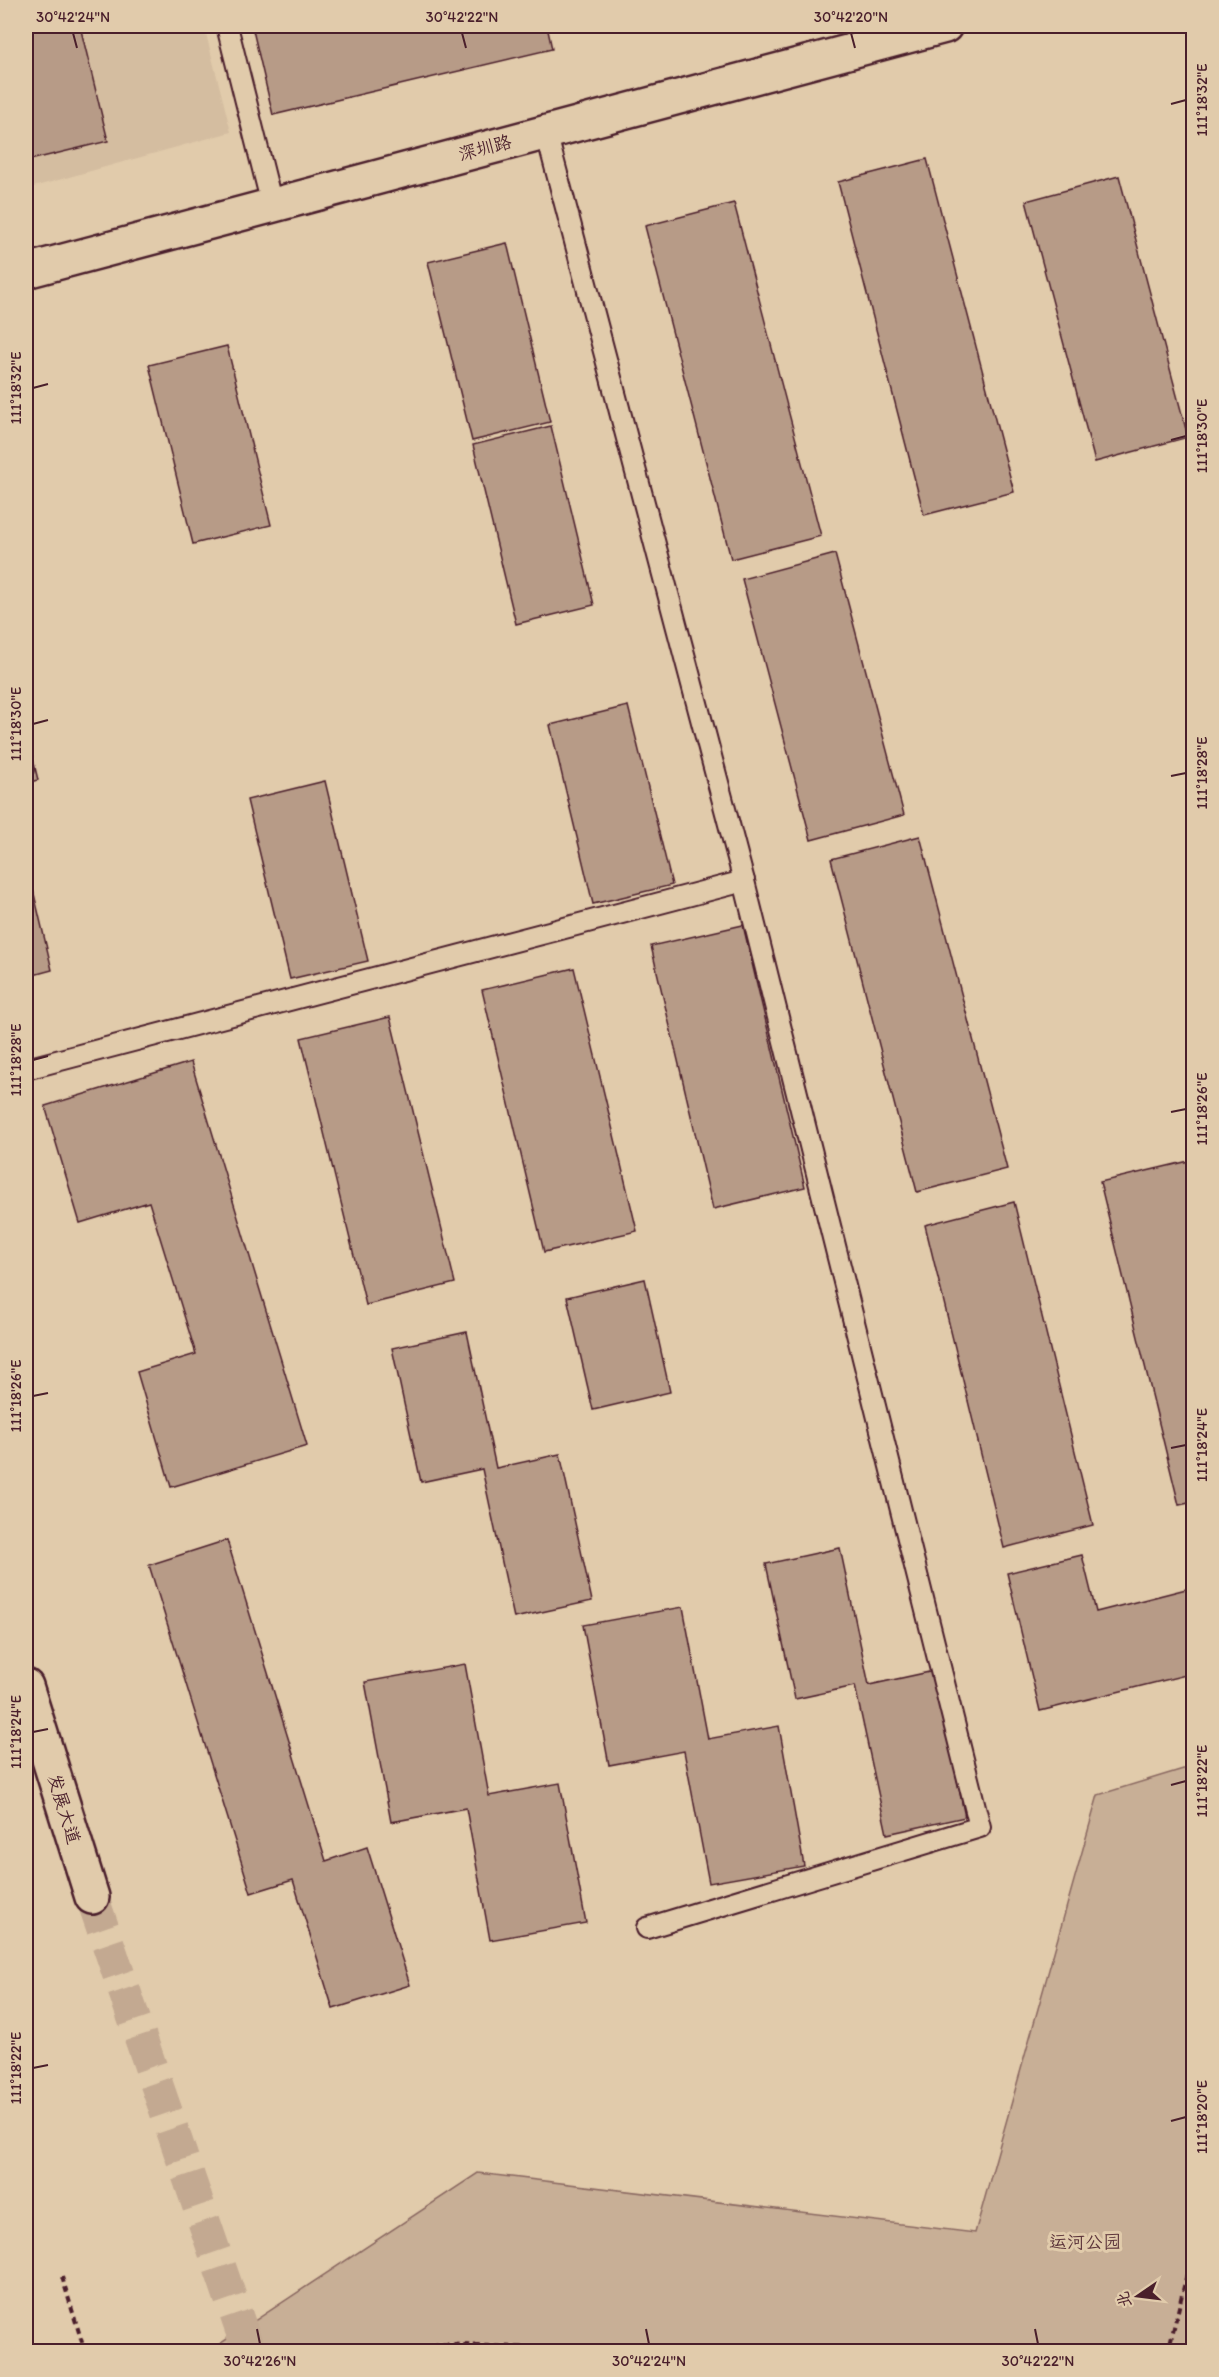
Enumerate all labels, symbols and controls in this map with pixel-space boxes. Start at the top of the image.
text: 30°42'24"N [36,8,110,26]
text: 30°42'22"N [426,8,498,26]
text: 30°42'20"N [814,8,888,26]
text: 111°18'32"E [1193,63,1211,137]
street label: 深圳路 [456,130,514,166]
text: 111°18'32"E [7,351,25,425]
text: 111°18'30"E [1193,399,1211,473]
text: 111°18'30"E [7,687,25,761]
text: 111°18'28"E [1193,736,1211,810]
text: 111°18'28"E [7,1023,25,1097]
text: 111°18'26"E [1193,1073,1211,1145]
text: 111°18'26"E [7,1360,25,1432]
text: 111°18'24"E [1193,1408,1211,1482]
text: 111°18'24"E [7,1695,25,1769]
text: 111°18'22"E [1193,1745,1211,1817]
street label: 发展大道 [43,1771,85,1847]
text: 111°18'22"E [7,2032,25,2104]
text: 111°18'20"E [1193,2080,1211,2154]
park label: 运河公园 [1049,2231,1121,2253]
north arrow [1108,2266,1168,2326]
text: 北 [1113,2289,1135,2310]
text: 30°42'26"N [224,2352,296,2370]
text: 30°42'24"N [612,2352,686,2370]
text: 30°42'22"N [1002,2352,1074,2370]

